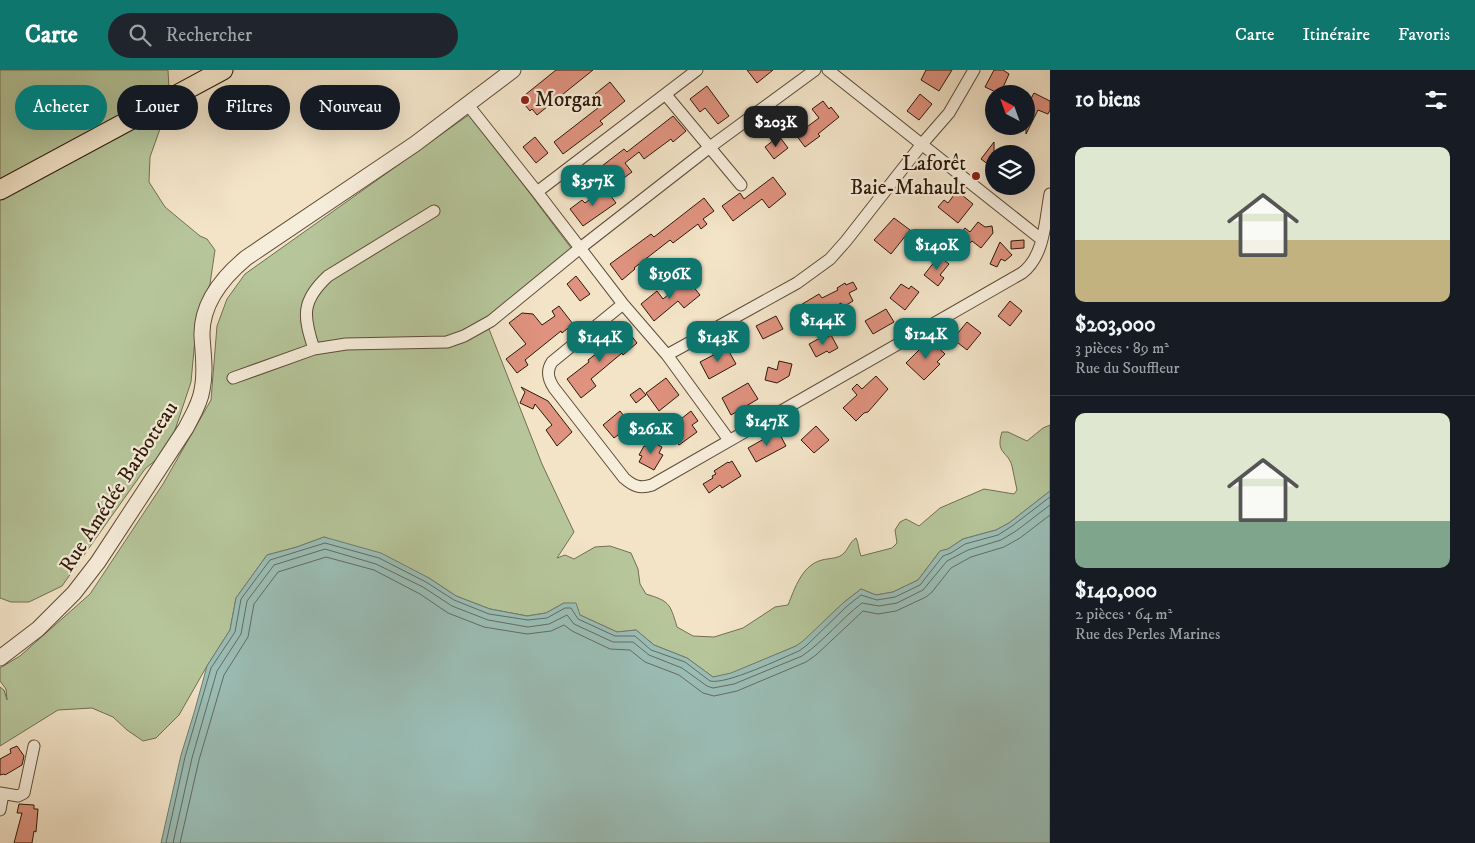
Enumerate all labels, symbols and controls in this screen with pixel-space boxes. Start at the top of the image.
search box [108,13,458,58]
text: Carte [25,20,78,50]
icon: search [126,21,154,49]
text: Rechercher [166,24,252,47]
text: Carte [1235,24,1275,46]
text: Itinéraire [1303,24,1370,46]
text: Favoris [1398,24,1450,46]
chip: Acheter [15,85,107,130]
chip: Louer [117,85,198,130]
chip: Filtres [208,85,290,130]
chip: Nouveau [300,85,400,130]
north arrow [985,85,1035,135]
map controls [985,85,1035,195]
icon: filters [1422,86,1450,114]
place label: Morgan [535,87,602,113]
text: 10 biens [1075,87,1140,113]
marker: Morgan [519,94,531,106]
pin: $203K [741,106,811,148]
text: $203K [755,112,797,132]
button: layers [985,145,1035,195]
place label: Laforêt Baie-Mahault [850,151,966,201]
pin: $357K [558,164,628,207]
marker: Laforêt Baie-Mahault [970,170,982,182]
text: $357K [572,171,614,191]
icon: home [1218,180,1308,270]
pin: $140K [902,228,972,271]
text: $140K [915,235,959,255]
pin: $196K [635,258,705,300]
text: $196K [649,264,691,284]
pin: $144K [788,304,858,346]
text: $144K [801,310,845,330]
text: $203,000 [1075,312,1155,338]
pin: $124K [891,318,961,360]
pin: $144K [565,320,635,363]
pin: $143K [683,320,753,363]
text: $124K [905,324,947,344]
text: $144K [578,327,622,347]
text: $143K [697,327,739,347]
text: 3 pièces · 89 m² [1075,338,1169,358]
text: Rue du Souffleur [1075,358,1180,378]
street label: Rue Amédée Barbotteau [54,397,184,577]
pin: $147K [732,404,802,447]
text: $147K [746,411,788,431]
pin: $262K [616,412,686,455]
text: $262K [629,419,673,439]
icon: home [1218,445,1308,535]
text: $140,000 [1075,578,1157,604]
text: 2 pièces · 64 m² [1075,604,1172,624]
text: Rue des Perles Marines [1075,624,1220,644]

